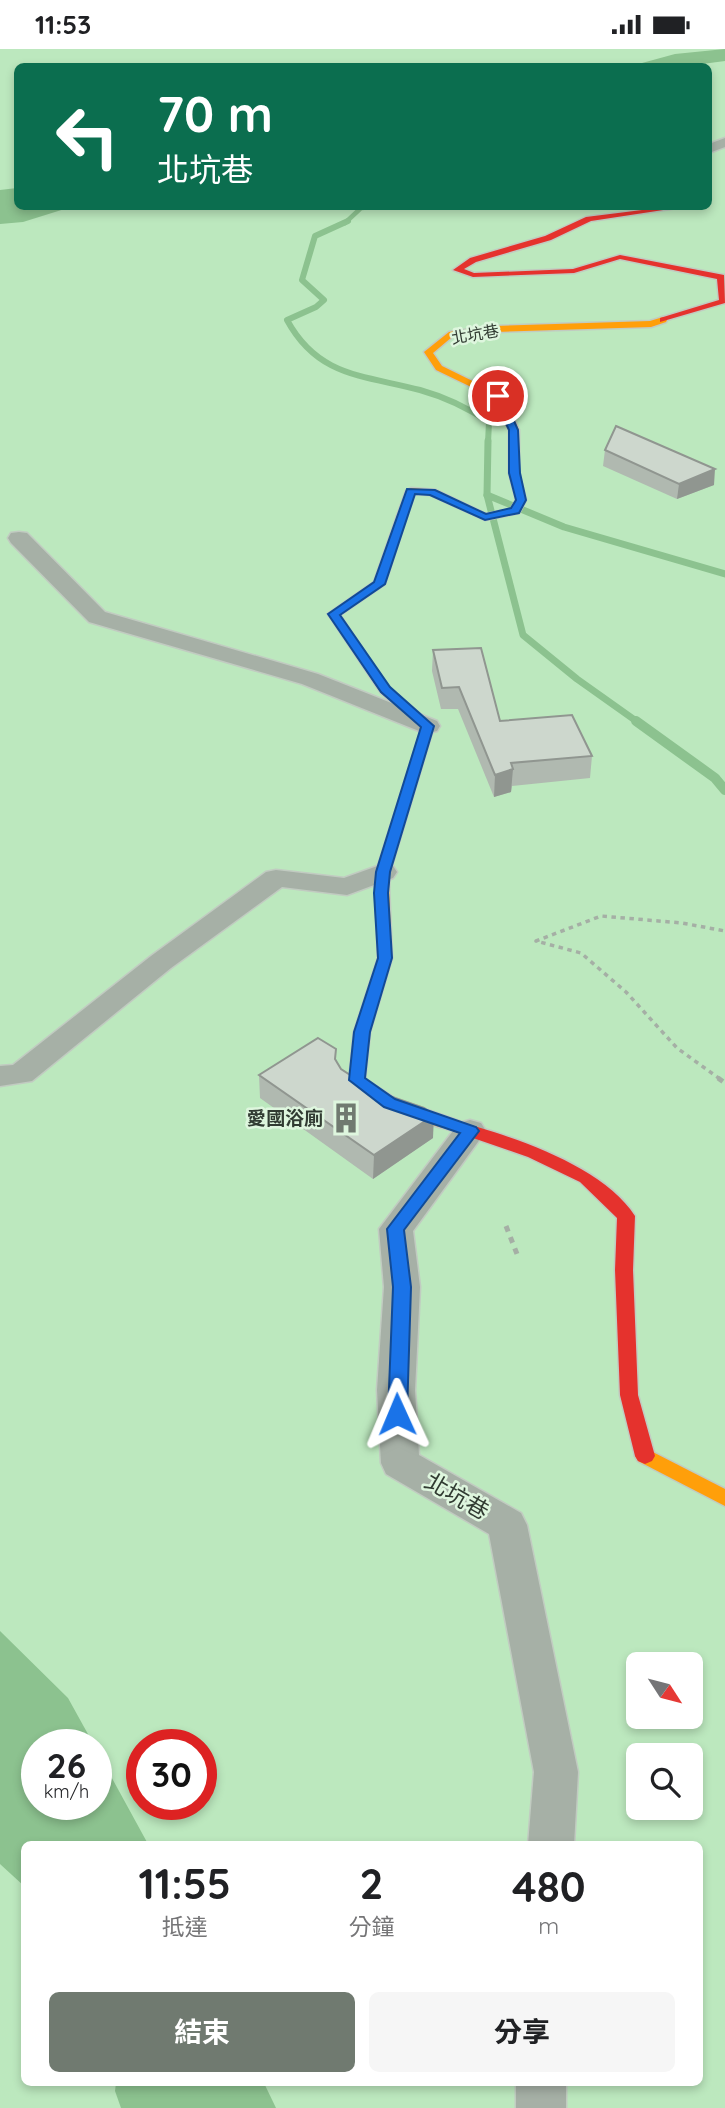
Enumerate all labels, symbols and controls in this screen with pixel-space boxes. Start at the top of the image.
text: 11:53 [35,8,91,41]
text: 70 m [157,83,273,144]
icon: left [42,91,133,182]
text: 北坑巷 [157,149,253,189]
street label: 北坑巷 [450,320,500,348]
pin [468,366,528,426]
icon: arrive [479,377,517,415]
building icon: 愛國浴廁 [329,1101,363,1135]
place label: 愛國浴廁 [247,1106,323,1130]
position arrow [360,1377,434,1451]
street label: 北坑巷 [420,1466,494,1525]
north arrow [626,1652,704,1729]
map controls [626,1652,703,1820]
speed limit sign: 30 [126,1729,217,1820]
text: 26 [47,1743,86,1787]
button: search [626,1743,703,1820]
text: km/h [44,1780,89,1803]
text: 11:55 [138,1857,231,1910]
text: 2 [360,1857,383,1910]
text: 480 [512,1860,586,1913]
text: m [538,1911,559,1940]
text: 抵達 [162,1912,208,1941]
text: 分鐘 [349,1912,395,1941]
button: 結束 [49,1992,355,2072]
button: 分享 [369,1992,675,2072]

